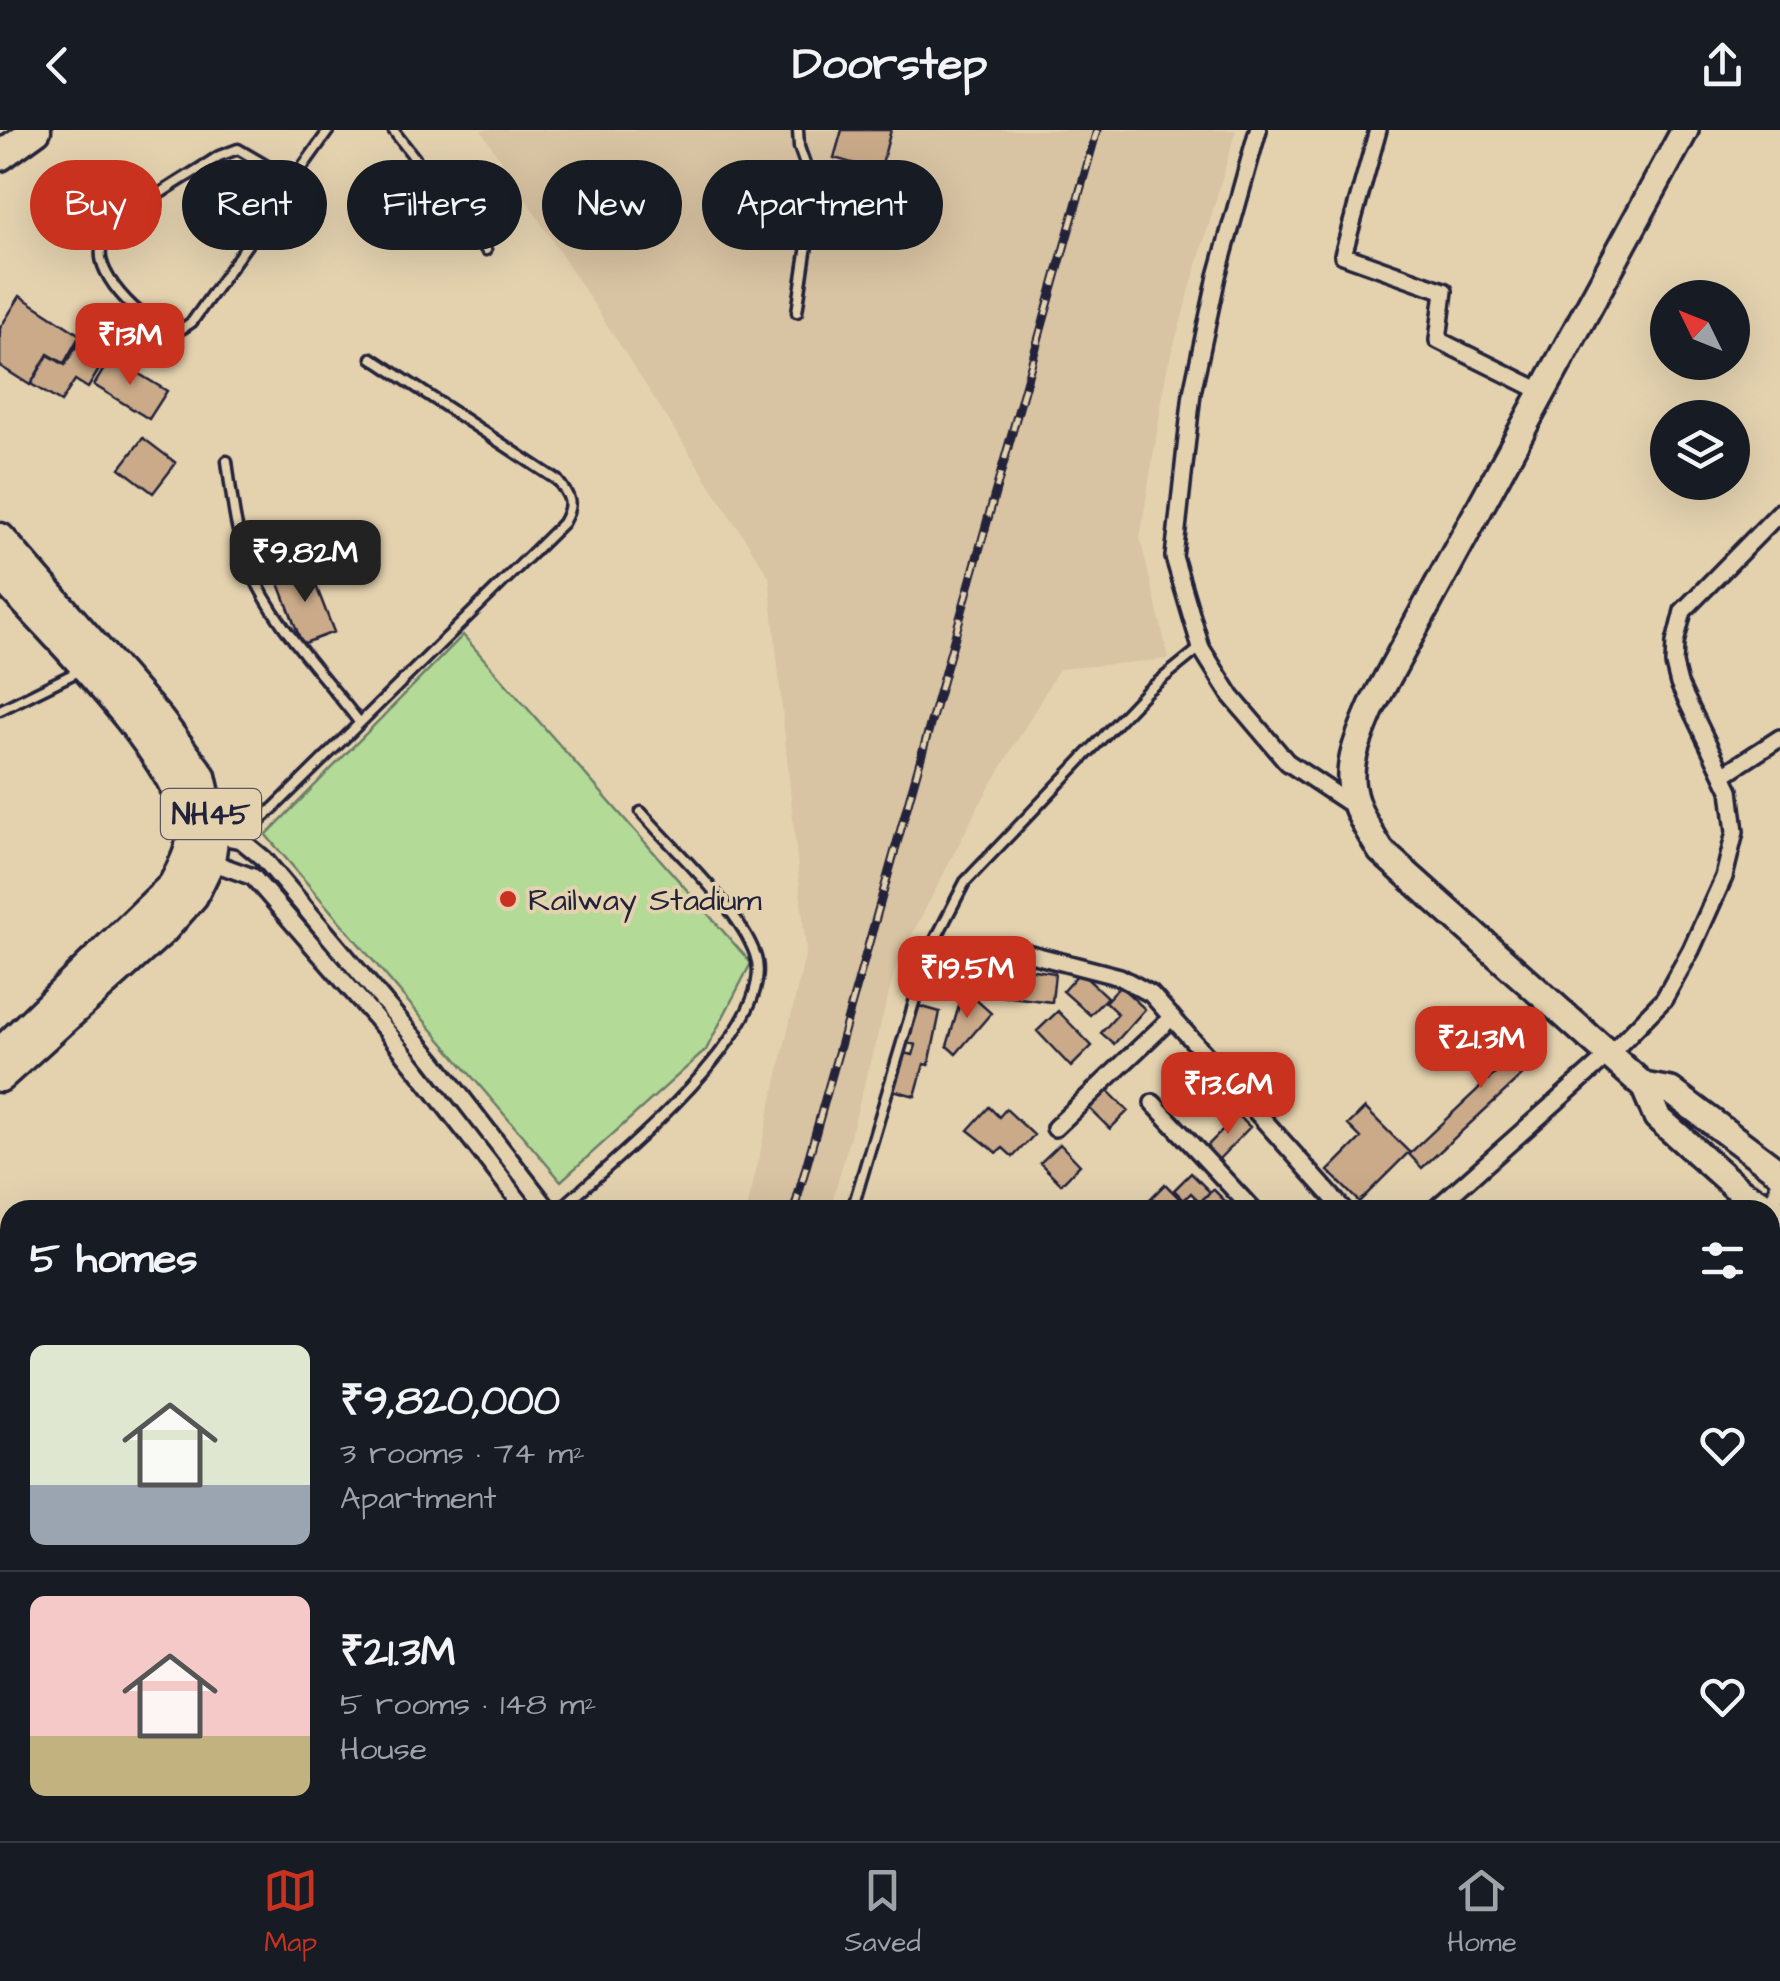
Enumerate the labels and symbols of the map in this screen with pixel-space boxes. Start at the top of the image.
north arrow [1650,280,1750,380]
pin: ₹13M [71,303,189,388]
pin: ₹9.82M [224,520,386,605]
road number: NH45 [161,789,261,839]
place label: Railway Stadium [528,878,762,923]
marker: Railway Stadium [497,888,519,910]
pin: ₹19.5M [886,936,1048,1021]
pin: ₹21.3M [1400,1006,1562,1091]
pin: ₹13.6M [1147,1052,1309,1137]

